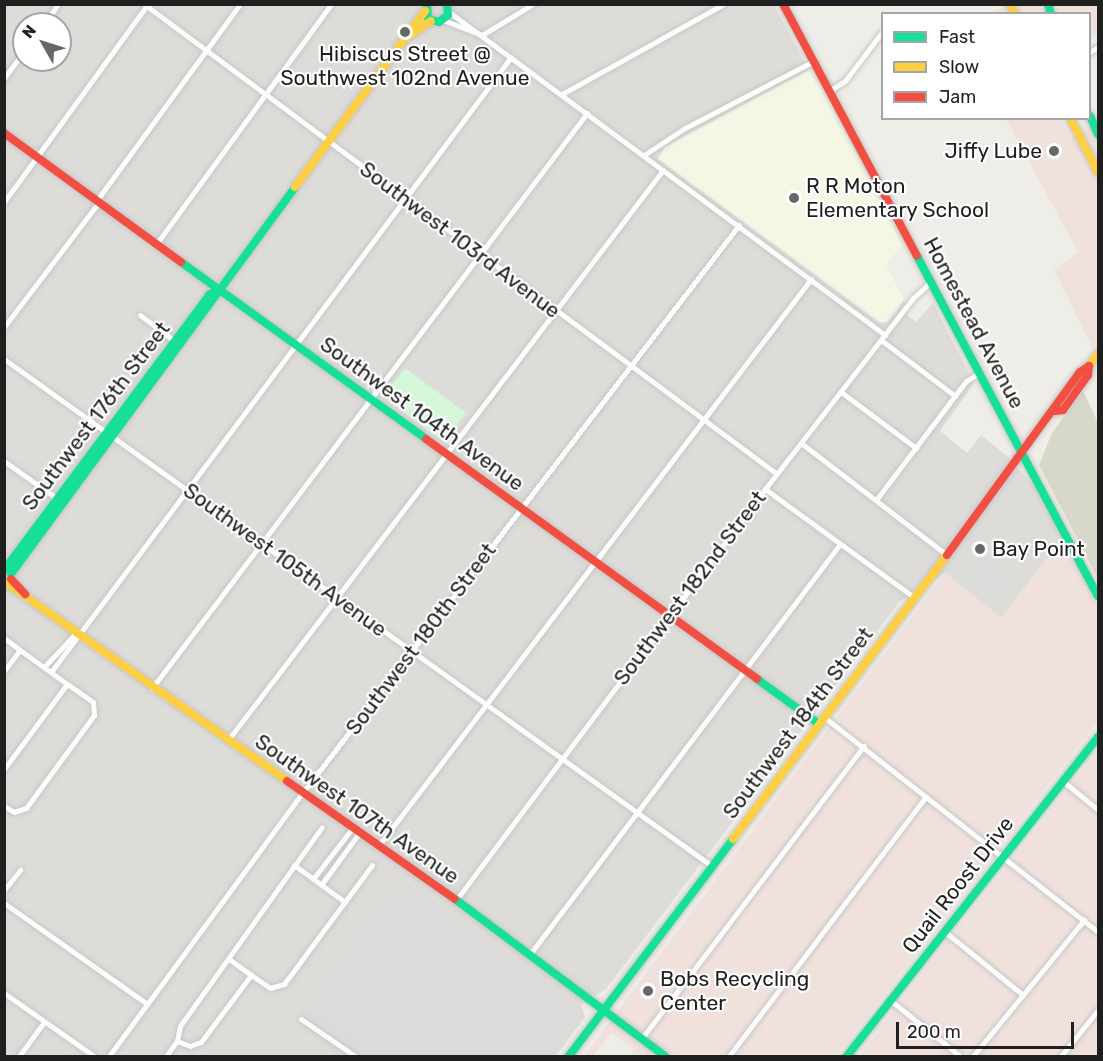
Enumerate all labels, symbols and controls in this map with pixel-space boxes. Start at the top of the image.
north arrow [12,12,72,72]
legend [881,12,1091,120]
text: N [18,21,40,42]
marker: Hibiscus Street @ Southwest 102nd Avenue [398,25,412,39]
text: Fast [939,26,975,48]
place label: Hibiscus Street @ Southwest 102nd Avenue [280,41,530,91]
text: Slow [939,56,979,78]
text: Jam [939,86,976,108]
place label: Jiffy Lube [944,138,1042,164]
marker: Jiffy Lube [1047,144,1061,158]
street label: Southwest 103rd Avenue [355,156,565,324]
place label: R R Moton Elementary School [806,173,990,223]
marker: R R Moton Elementary School [787,191,801,205]
street label: Homestead Avenue [918,233,1030,413]
street label: Southwest 176th Street [17,317,175,515]
street label: Southwest 104th Avenue [315,331,529,497]
street label: Southwest 105th Avenue [178,478,392,642]
street label: Southwest 182nd Street [609,486,771,690]
place label: Bay Point [992,536,1085,562]
street label: Southwest 180th Street [341,538,501,740]
marker: Bay Point [973,542,987,556]
street label: Southwest 184th Street [718,622,878,824]
street label: Southwest 107th Avenue [250,729,464,889]
street label: Quail Roost Drive [897,812,1019,958]
place label: Bobs Recycling Center [660,966,809,1016]
marker: Bobs Recycling Center [641,984,655,998]
scale bar [899,1010,1078,1048]
text: 200 m [907,1021,961,1043]

